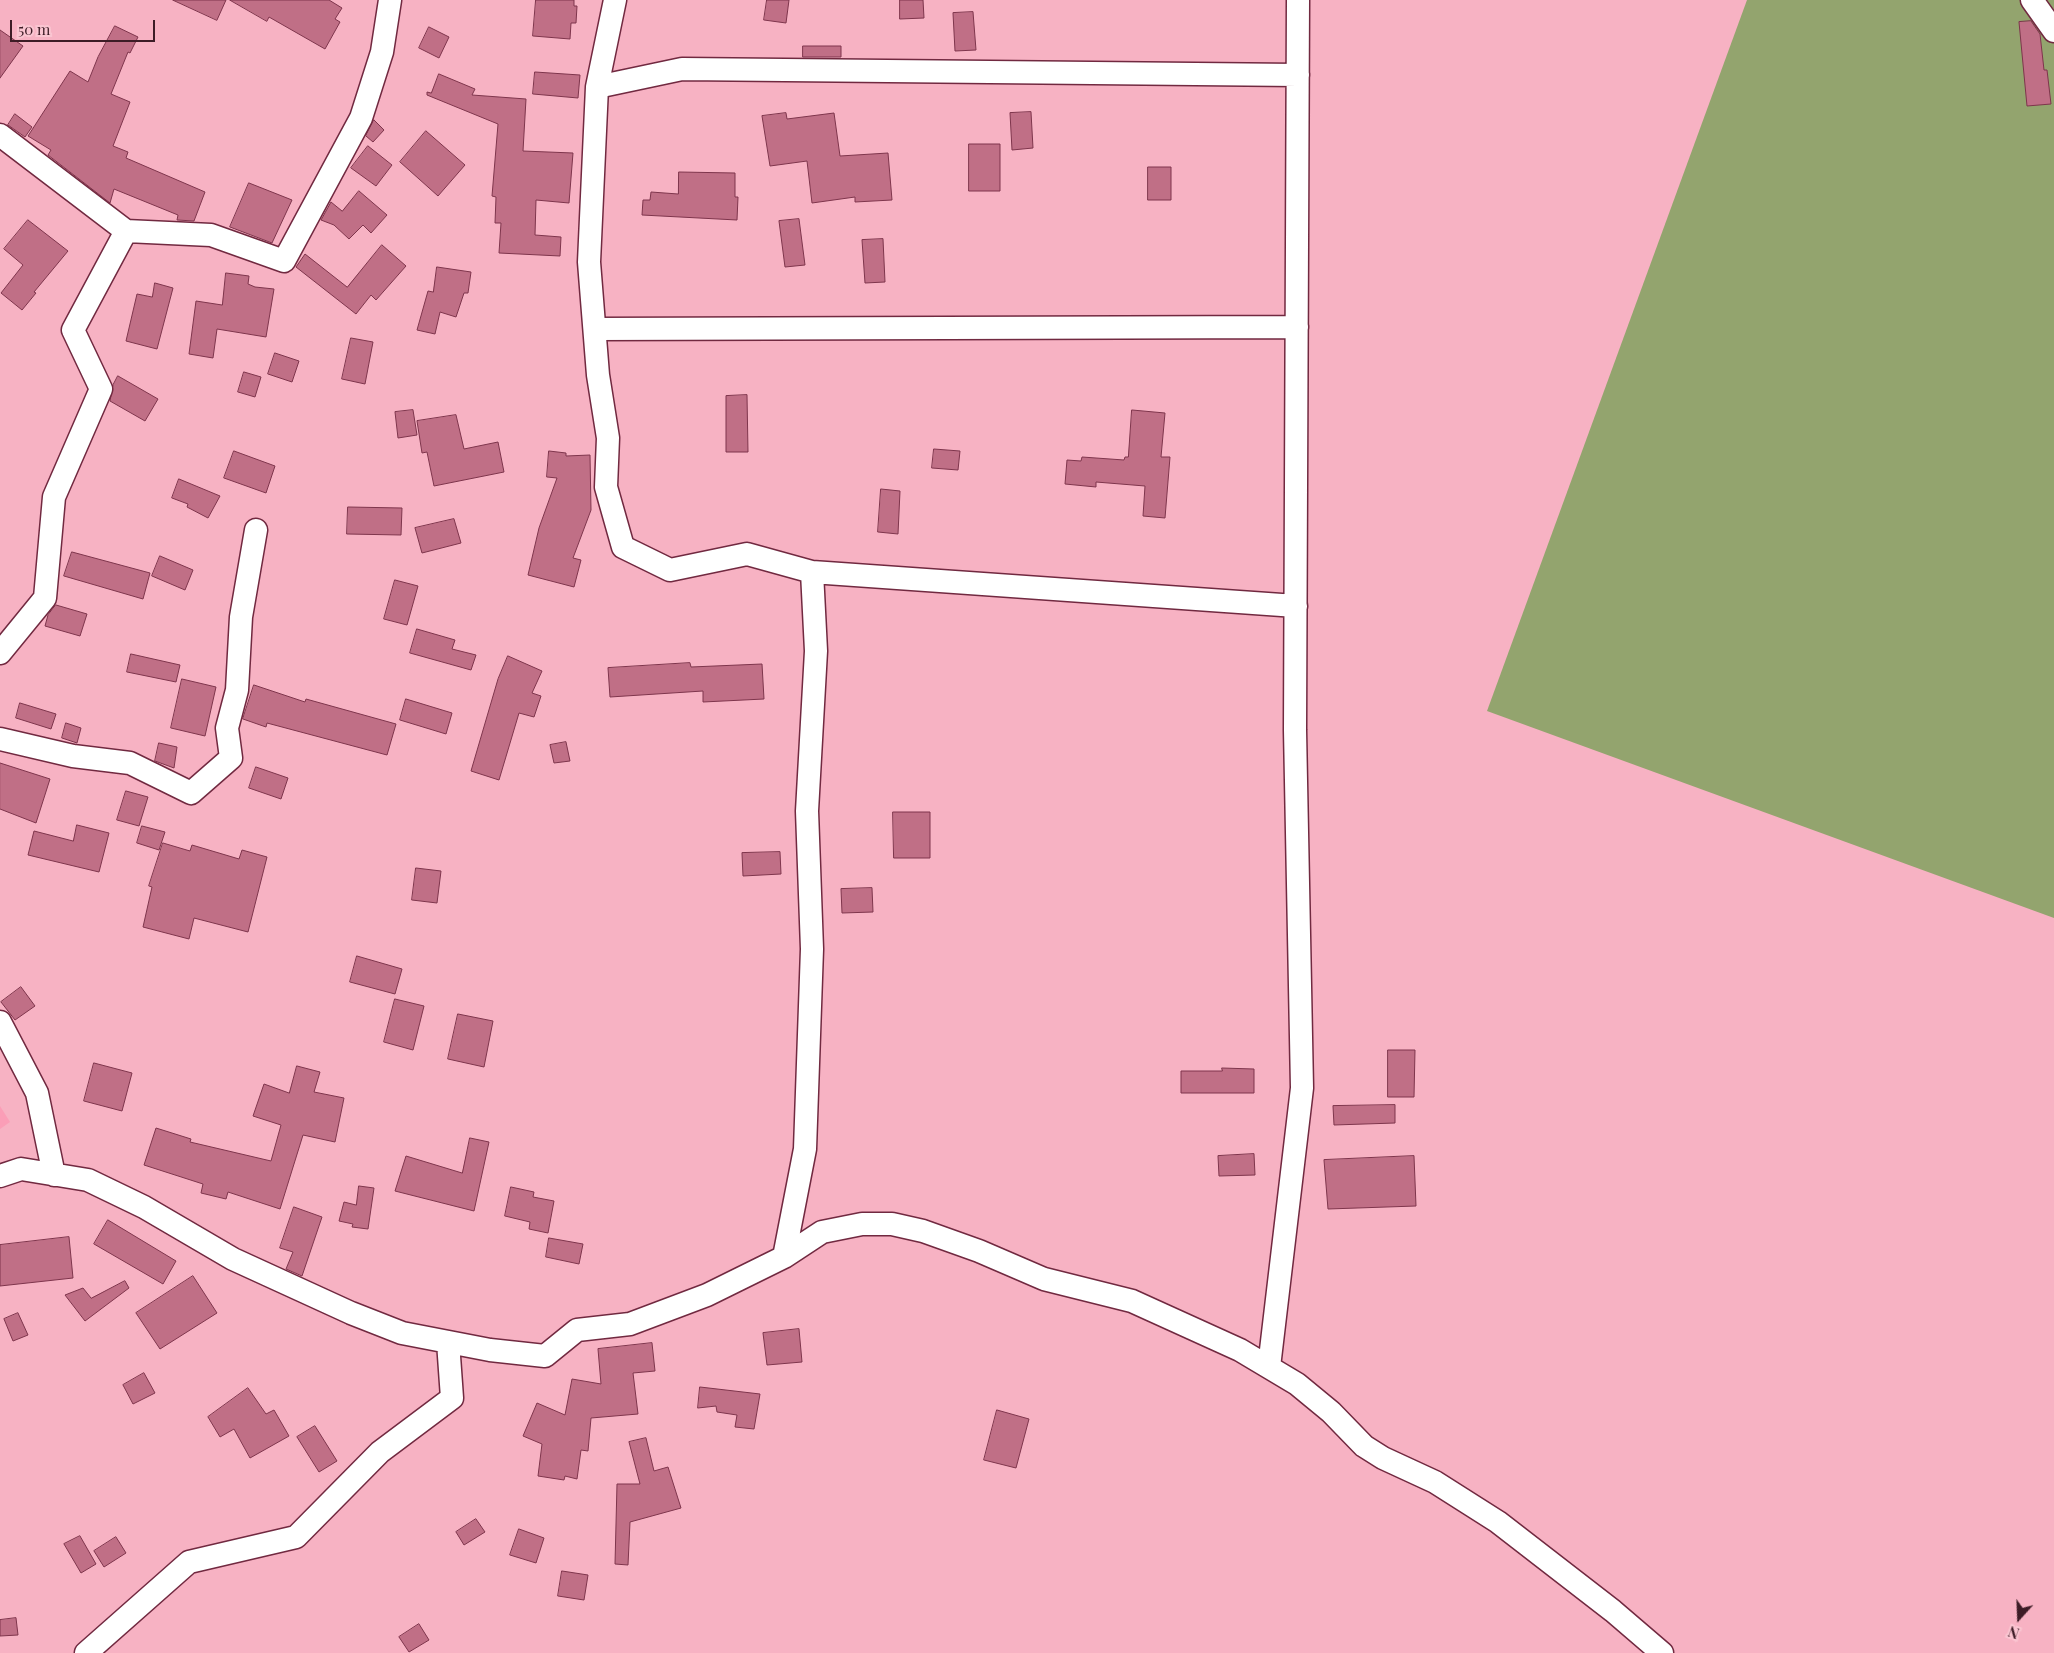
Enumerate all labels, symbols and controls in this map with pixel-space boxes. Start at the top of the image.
scale bar [12,10,158,42]
text: 50 m [18,19,50,39]
north arrow [1994,1593,2044,1643]
text: N [2006,1622,2022,1643]

